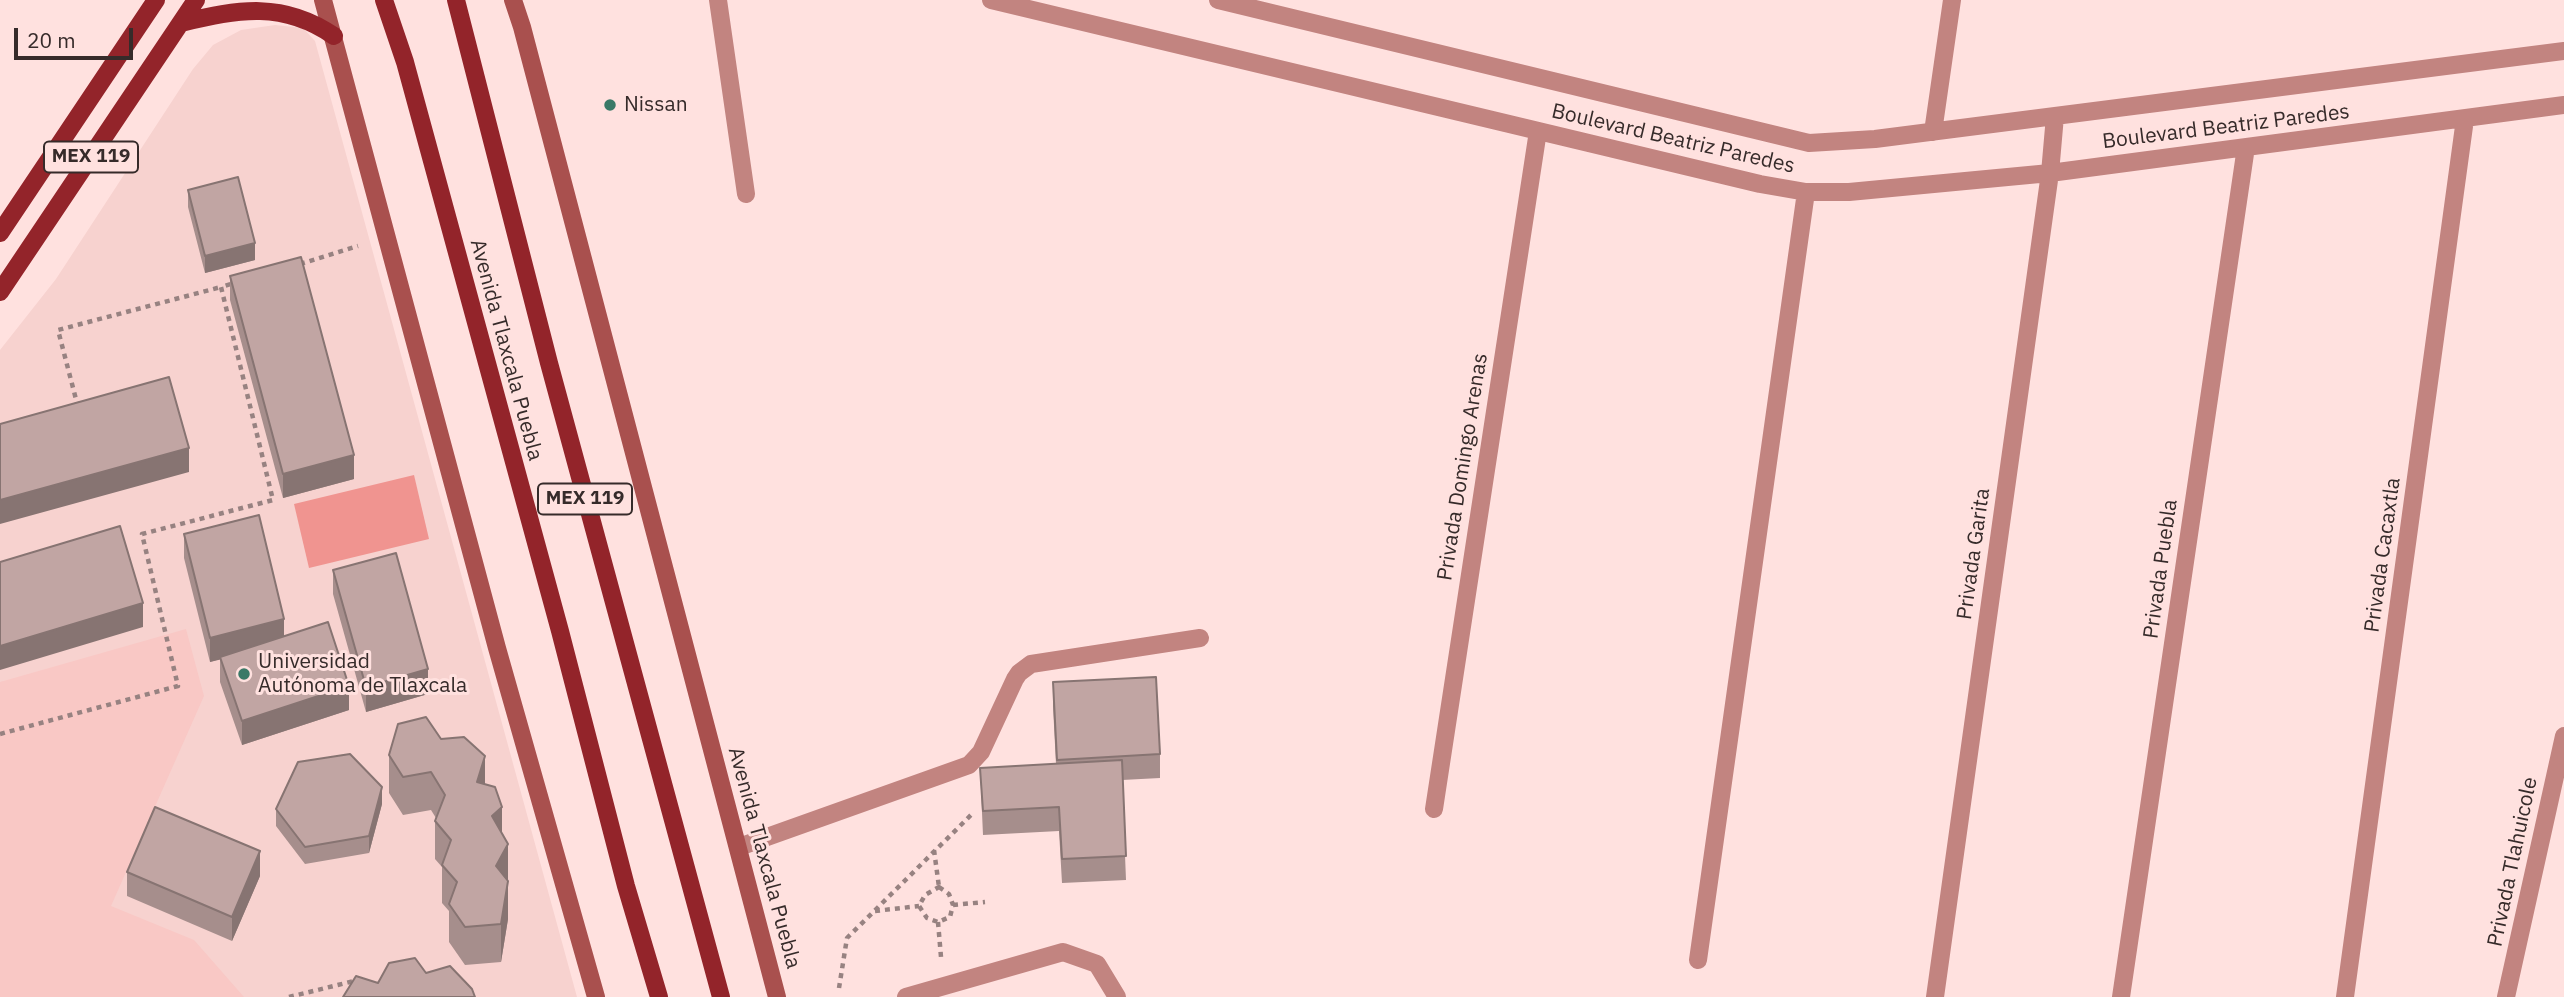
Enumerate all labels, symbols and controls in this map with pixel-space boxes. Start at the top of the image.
scale bar [18,14,136,58]
text: 20 m [27,26,76,54]
place label: Nissan [624,92,688,118]
marker: Nissan [602,97,618,113]
street label: Boulevard Beatriz Paredes [1549,99,1797,179]
street label: Boulevard Beatriz Paredes [2101,99,2351,155]
road number: MEX 119 [44,141,138,172]
street label: Avenida Tlaxcala Puebla [464,236,548,464]
street label: Privada Domingo Arenas [1433,351,1493,583]
street label: Privada Cacaxtla [2360,476,2406,634]
road number: MEX 119 [538,484,632,514]
street label: Privada Garita [1952,487,1996,621]
street label: Privada Puebla [2139,498,2183,640]
place label: Universidad Autónoma de Tlaxcala [258,649,467,699]
marker: Universidad Autónoma de Tlaxcala [236,666,252,682]
street label: Avenida Tlaxcala Puebla [722,744,806,972]
street label: Privada Tlahuicole [2483,775,2543,949]

